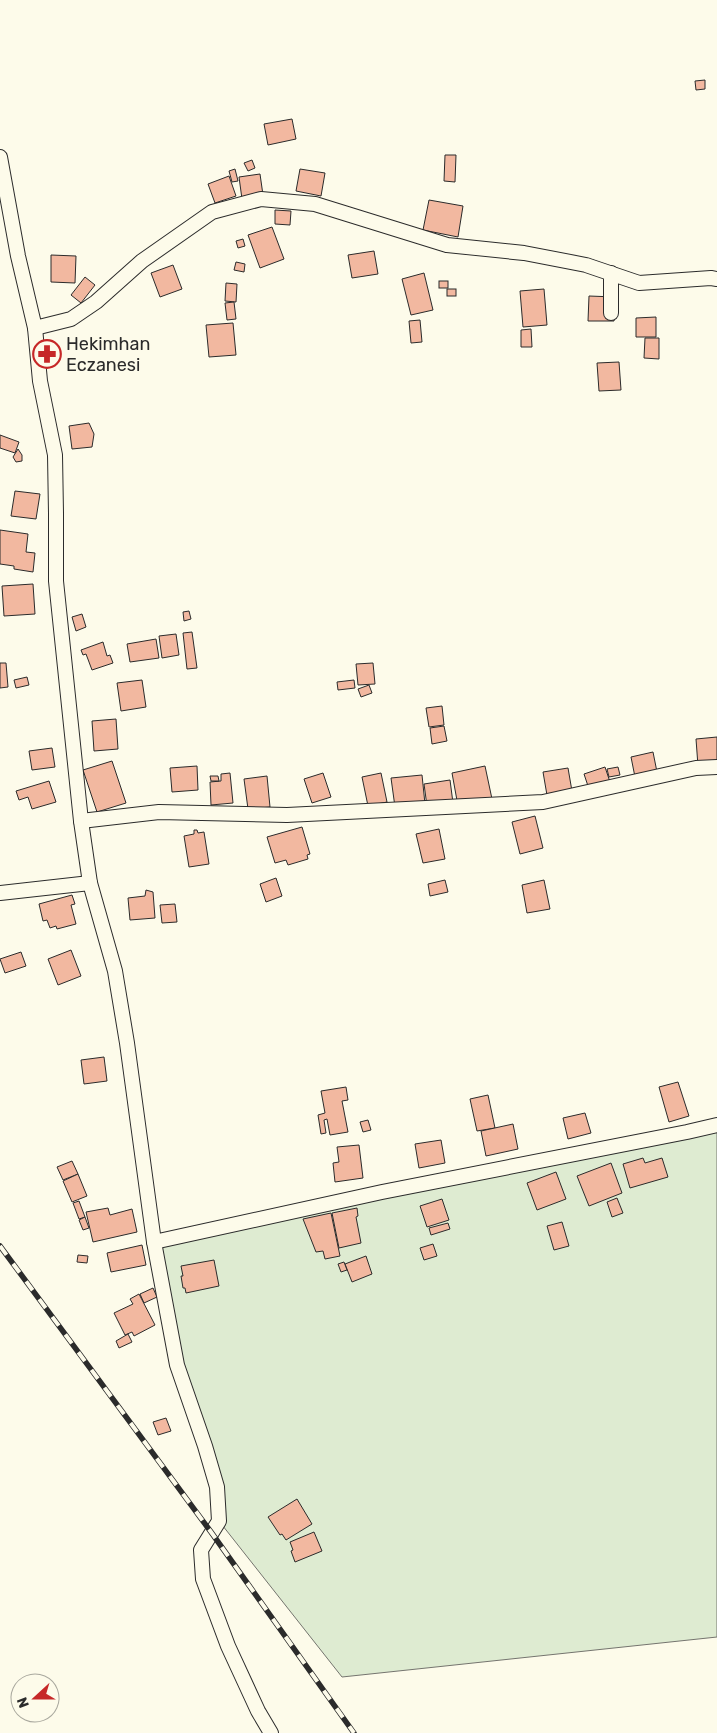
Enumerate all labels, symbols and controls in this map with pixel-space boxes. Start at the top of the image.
place label: Hekimhan Eczanesi [66,333,150,376]
pharmacy icon: Hekimhan Eczanesi [32,339,62,369]
north arrow [10,1673,60,1723]
text: N [14,1695,33,1710]

